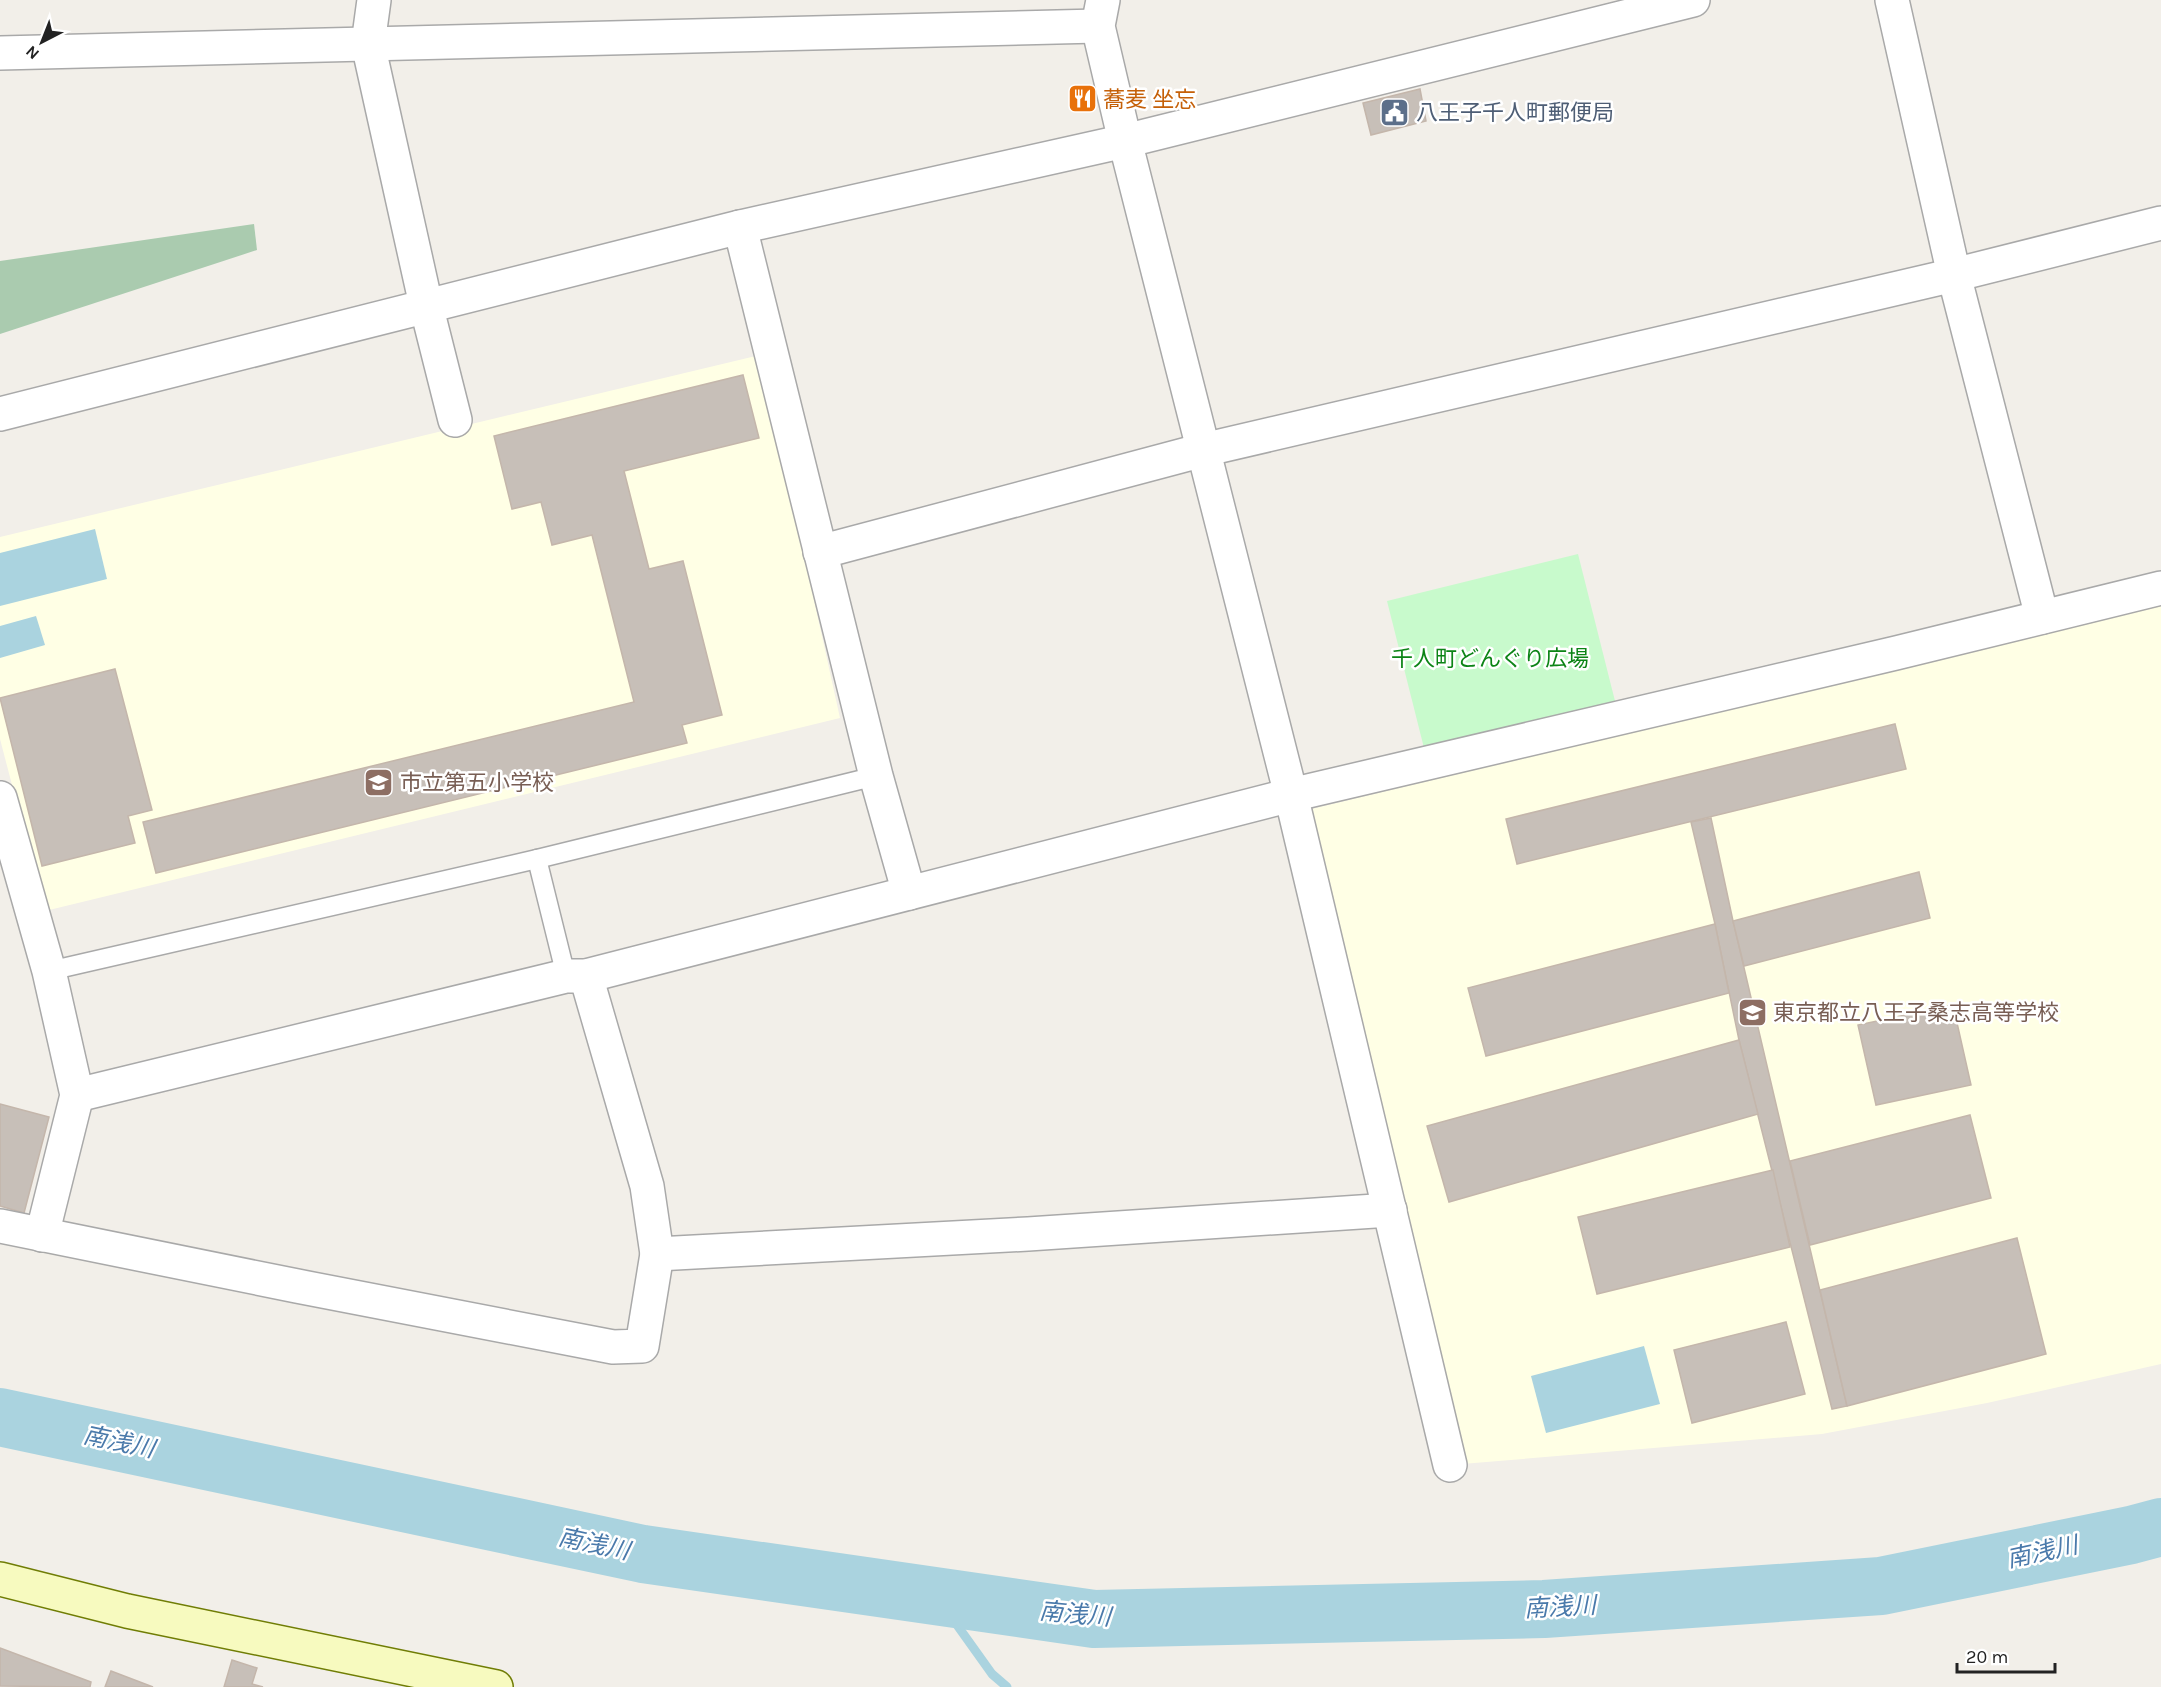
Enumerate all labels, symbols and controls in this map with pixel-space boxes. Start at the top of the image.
north arrow [12,12,72,72]
text: N [22,42,43,64]
restaurant icon: 蕎麦 坐忘 [1066,83,1098,115]
place label: 蕎麦 坐忘 [1103,87,1196,113]
public building icon: 八王子千人町郵便局 [1379,96,1411,128]
place label: 八王子千人町郵便局 [1416,100,1614,126]
park label: 千人町どんぐり広場 [1391,646,1589,672]
school or university icon: 市立第五小学校 [363,766,395,798]
place label: 市立第五小学校 [400,770,554,796]
school or university icon: 東京都立八王子桑志高等学校 [1736,996,1768,1028]
place label: 東京都立八王子桑志高等学校 [1773,1000,2059,1026]
water label: 南浅川 [81,1421,160,1464]
water label: 南浅川 [556,1523,635,1566]
water label: 南浅川 [2004,1530,2083,1573]
water label: 南浅川 [1523,1591,1600,1623]
water label: 南浅川 [1038,1597,1115,1631]
scale bar [1957,1636,2054,1674]
text: 20 m [1966,1646,2008,1668]

